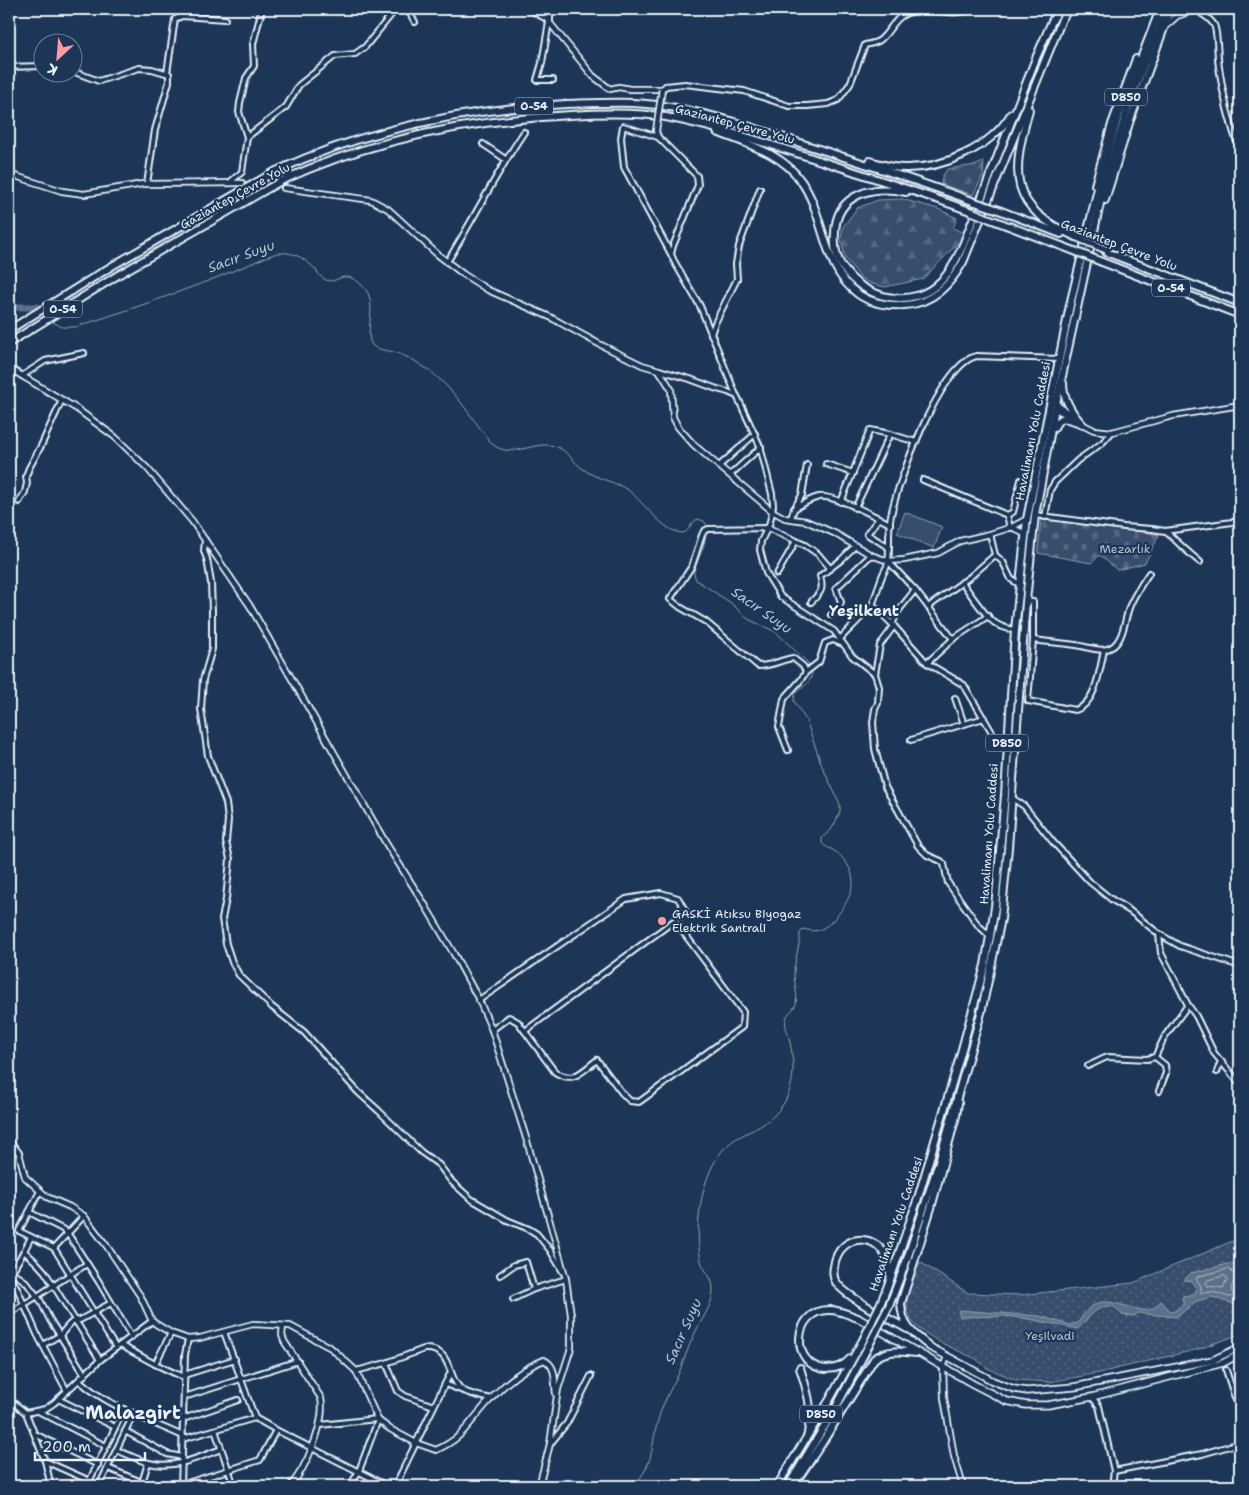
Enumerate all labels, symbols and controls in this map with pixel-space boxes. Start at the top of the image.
north arrow [32,32,82,82]
text: K [44,59,61,80]
road number: D850 [1105,88,1147,105]
road number: O-54 [515,98,553,114]
street label: Gaziantep Çevre Yolu [673,100,797,148]
street label: Gaziantep Çevre Yolu [177,159,293,233]
street label: Gaziantep Çevre Yolu [1059,215,1179,275]
water label: Sacır Suyu [205,236,277,276]
road number: O-54 [1152,280,1190,296]
road number: O-54 [44,300,82,318]
street label: Havalimanı Yolu Caddesi [1012,360,1054,502]
park label: Mezarlık [1099,541,1151,557]
water label: Sacır Suyu [728,583,796,637]
district label: Yeşilkent [829,601,899,621]
road number: D850 [986,734,1028,751]
street label: Havalimanı Yolu Caddesi [976,763,1002,905]
place label: GASKİ Atıksu Biyogaz Elektrik Santrali [672,906,802,936]
marker: GASKİ Atıksu Biyogaz Elektrik Santrali [656,915,668,927]
street label: Havalimanı Yolu Caddesi [865,1155,927,1293]
water label: Sacır Suyu [661,1295,705,1367]
park label: Yeşilvadi [1025,1328,1075,1344]
district label: Malazgirt [85,1401,181,1425]
road number: D850 [800,1406,842,1422]
scale bar [35,1430,145,1462]
text: 200 m [42,1437,91,1457]

